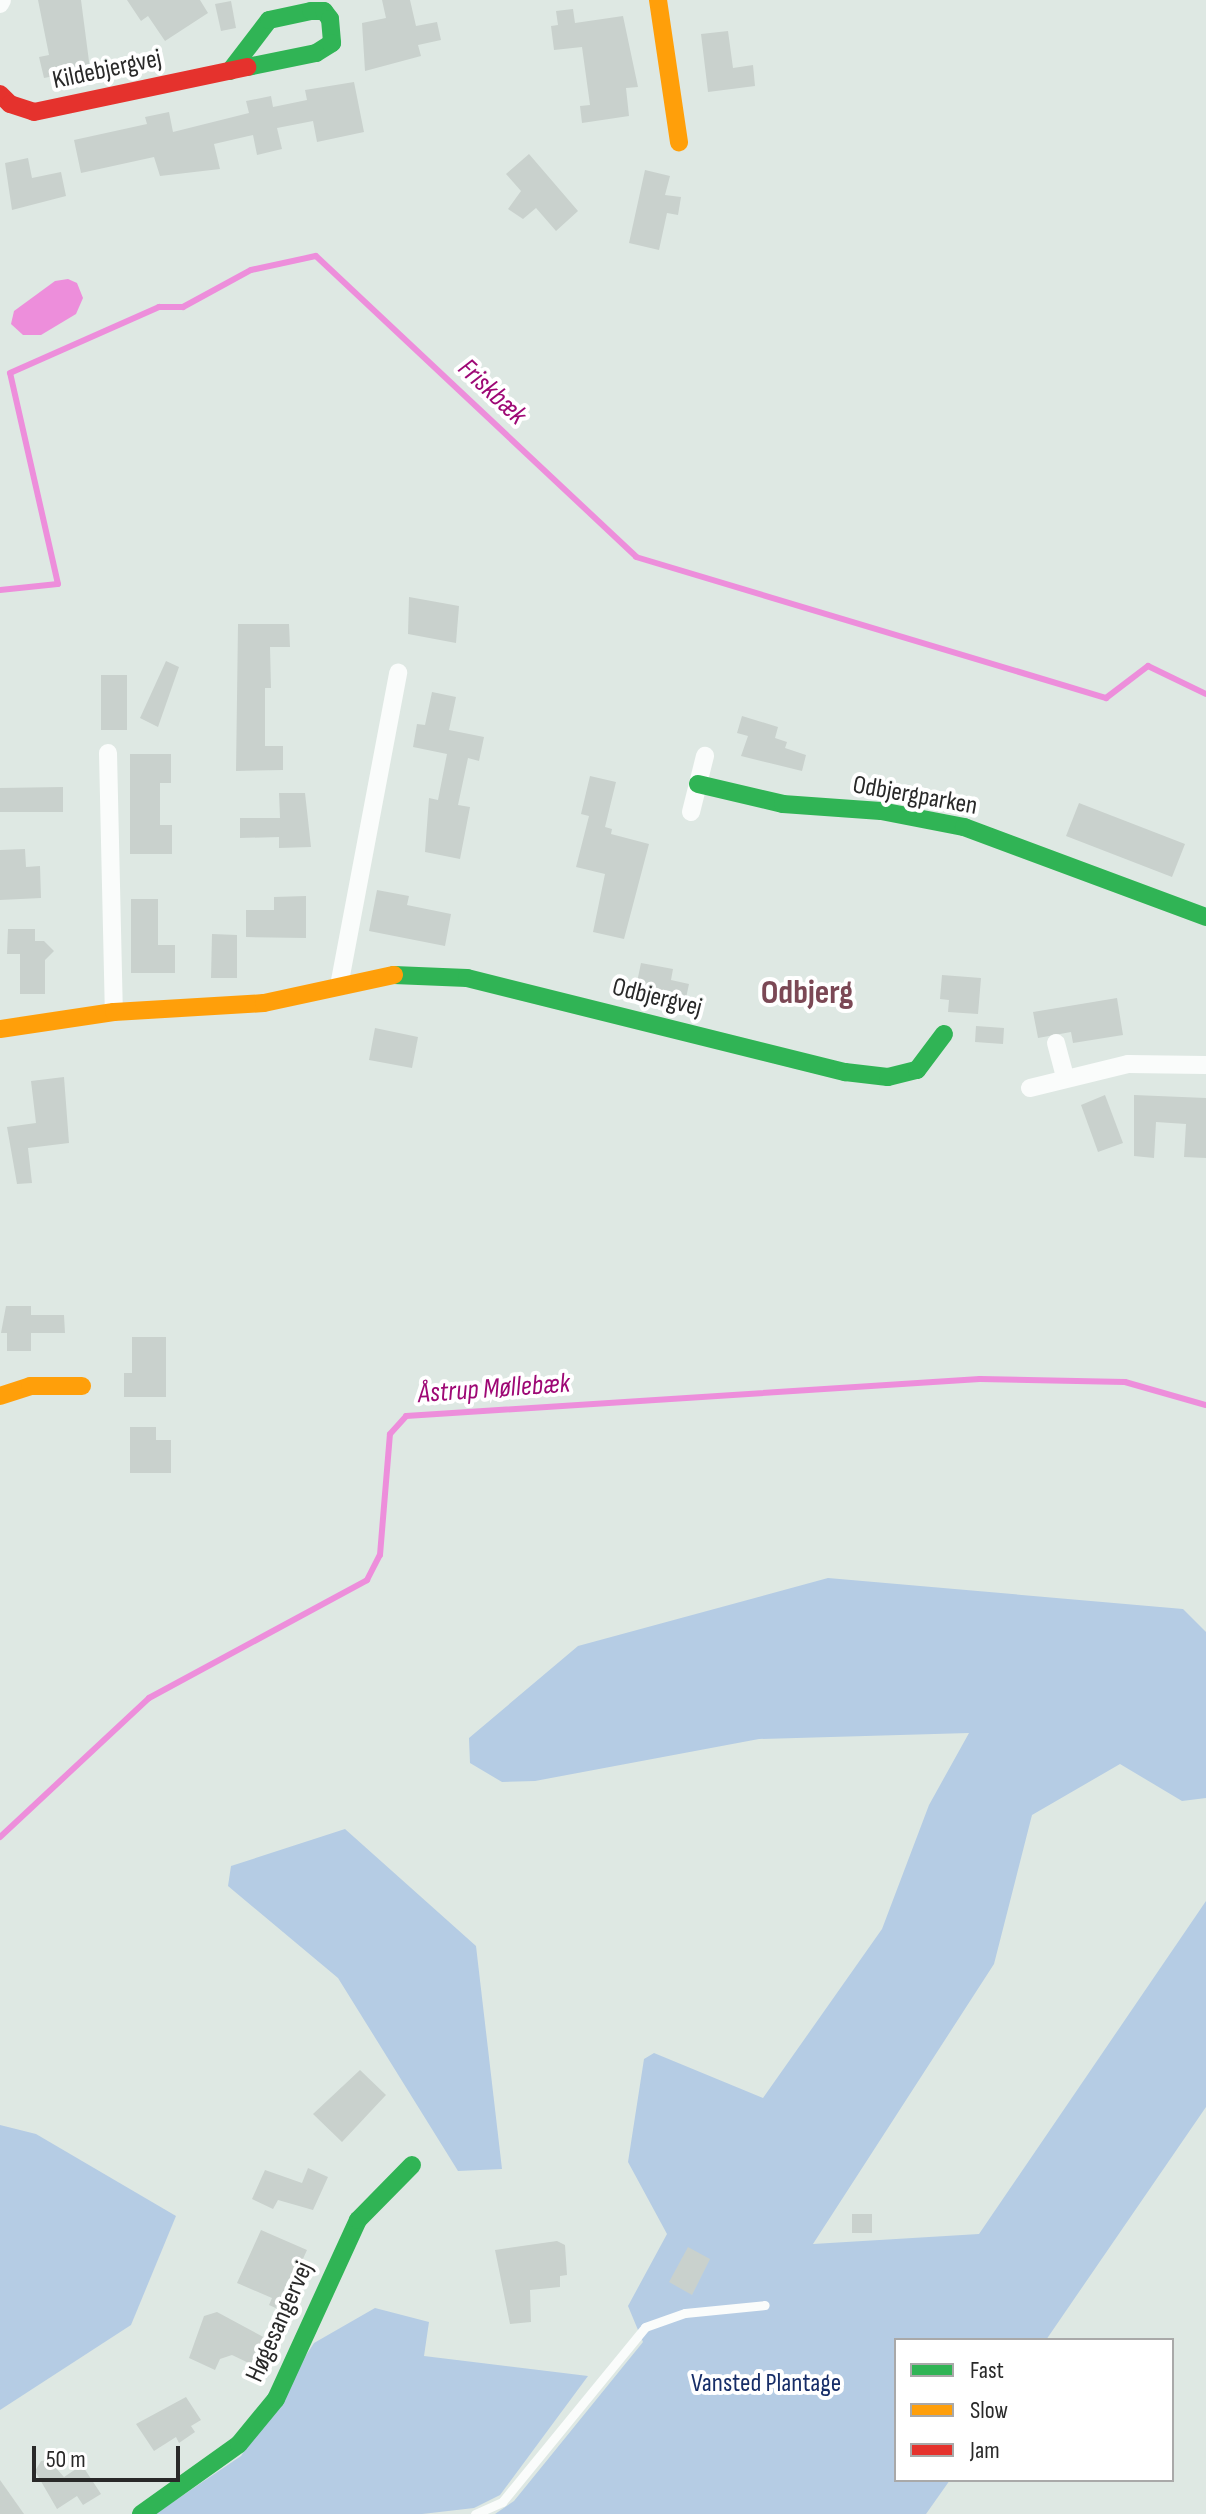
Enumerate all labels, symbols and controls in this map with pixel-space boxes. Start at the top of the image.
street label: Kildebjergvej [50,43,164,97]
water label: Friskbæk [451,352,533,432]
street label: Odbjergparken [850,770,980,822]
street label: Odbjergvej [609,972,705,1024]
district label: Odbjerg [761,973,853,1013]
water label: Åstrup Møllebæk [417,1367,571,1411]
street label: Høgesangervej [240,2257,320,2387]
legend [894,2338,1174,2482]
text: Fast [970,2356,1004,2385]
park label: Vansted Plantage [691,2368,841,2400]
text: Slow [970,2396,1008,2425]
scale bar [36,2430,184,2480]
text: Jam [970,2436,1000,2465]
text: 50 m [46,2445,86,2474]

